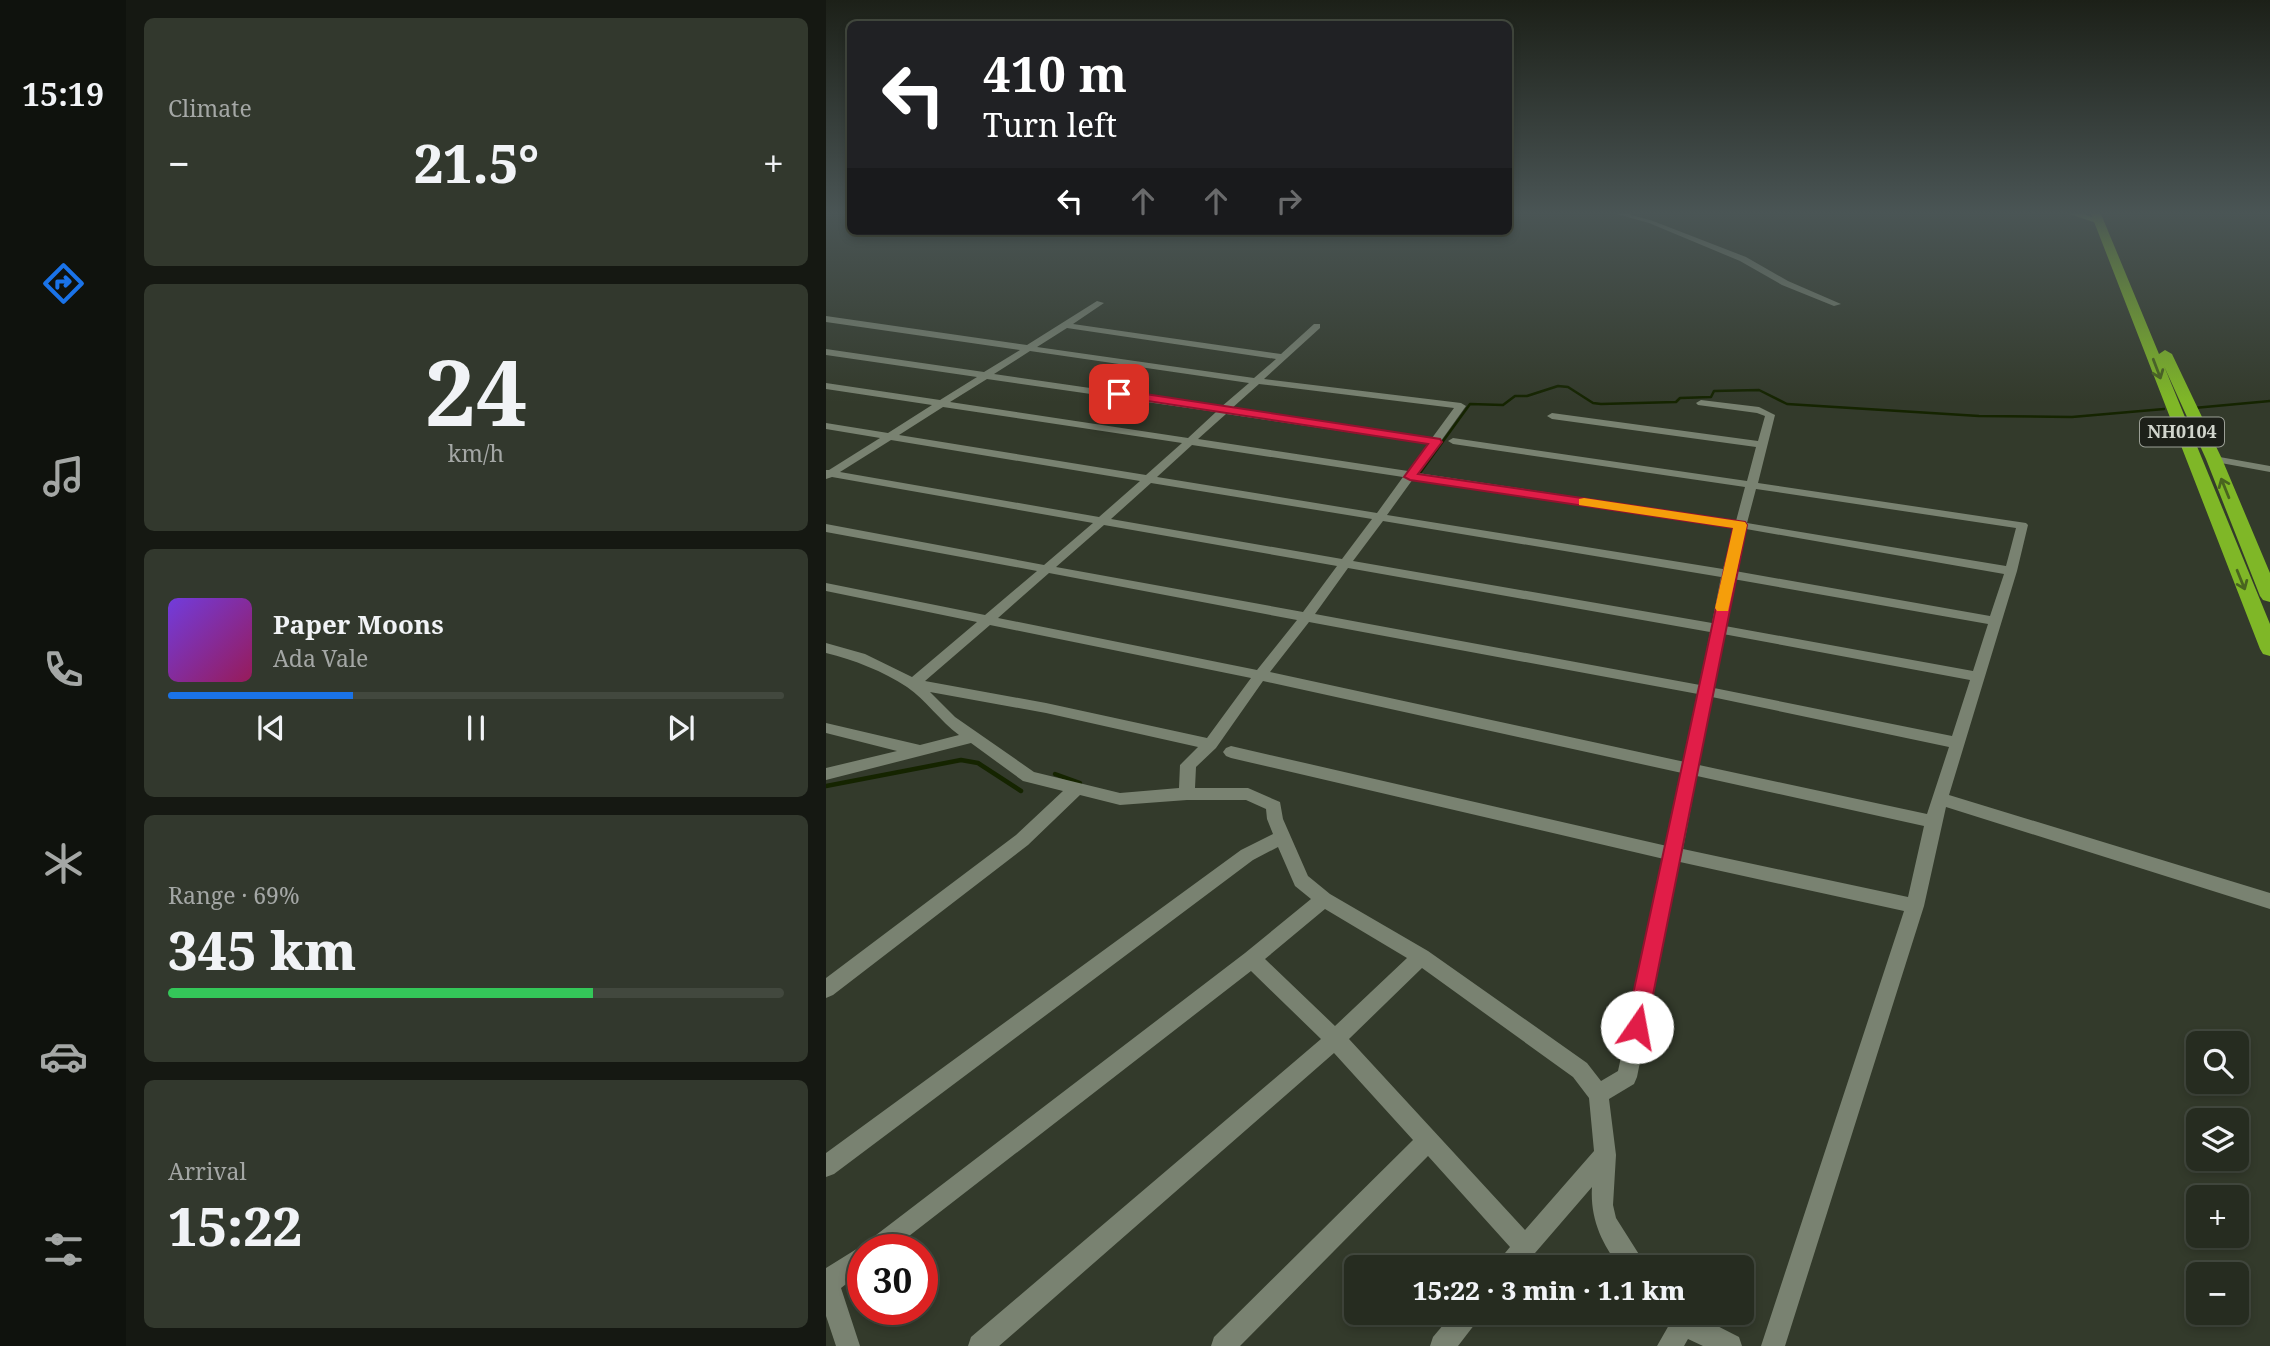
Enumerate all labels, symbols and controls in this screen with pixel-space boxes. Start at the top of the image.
text: 410 m [983,40,1127,106]
icon: left [868,49,959,140]
text: 15:19 [22,72,104,115]
text: Climate [168,92,252,124]
text: Turn left [983,103,1117,146]
text: 21.5° [414,127,539,198]
text: − [168,137,190,189]
text: + [763,137,784,189]
icon: left [1051,182,1089,220]
icon: ahead [1124,182,1162,220]
icon: ahead [1197,182,1235,220]
icon: right [1270,182,1308,220]
icon: directions [39,259,88,308]
text: 24 [425,329,527,453]
one-way arrow [2152,357,2164,379]
pin [1089,364,1149,424]
icon: arrive [1100,375,1138,413]
road number: NH0104 [2140,418,2224,446]
text: km/h [448,437,504,469]
icon: music [39,452,88,501]
one-way arrow [2217,477,2230,499]
one-way arrow [2236,569,2249,590]
text: Paper Moons [273,606,444,642]
text: Ada Vale [273,642,368,674]
icon: phone [39,645,88,694]
icon: previous [252,709,290,747]
icon: pause [457,709,495,747]
icon: next [662,709,700,747]
icon: climate [39,839,88,888]
text: Range · 69% [168,879,300,911]
text: 345 km [168,914,356,985]
position arrow [1600,990,1674,1064]
map controls [2186,1031,2249,1325]
button: search [2186,1031,2249,1094]
icon: car [39,1032,88,1081]
button: layers [2186,1108,2249,1171]
text: Arrival [168,1155,247,1187]
button: + [2186,1185,2249,1248]
text: 15:22 [168,1190,302,1261]
icon: filters [39,1225,88,1274]
speed limit sign: 30 [847,1234,938,1325]
button: − [2186,1262,2249,1325]
text: 15:22 · 3 min · 1.1 km [1413,1272,1685,1308]

